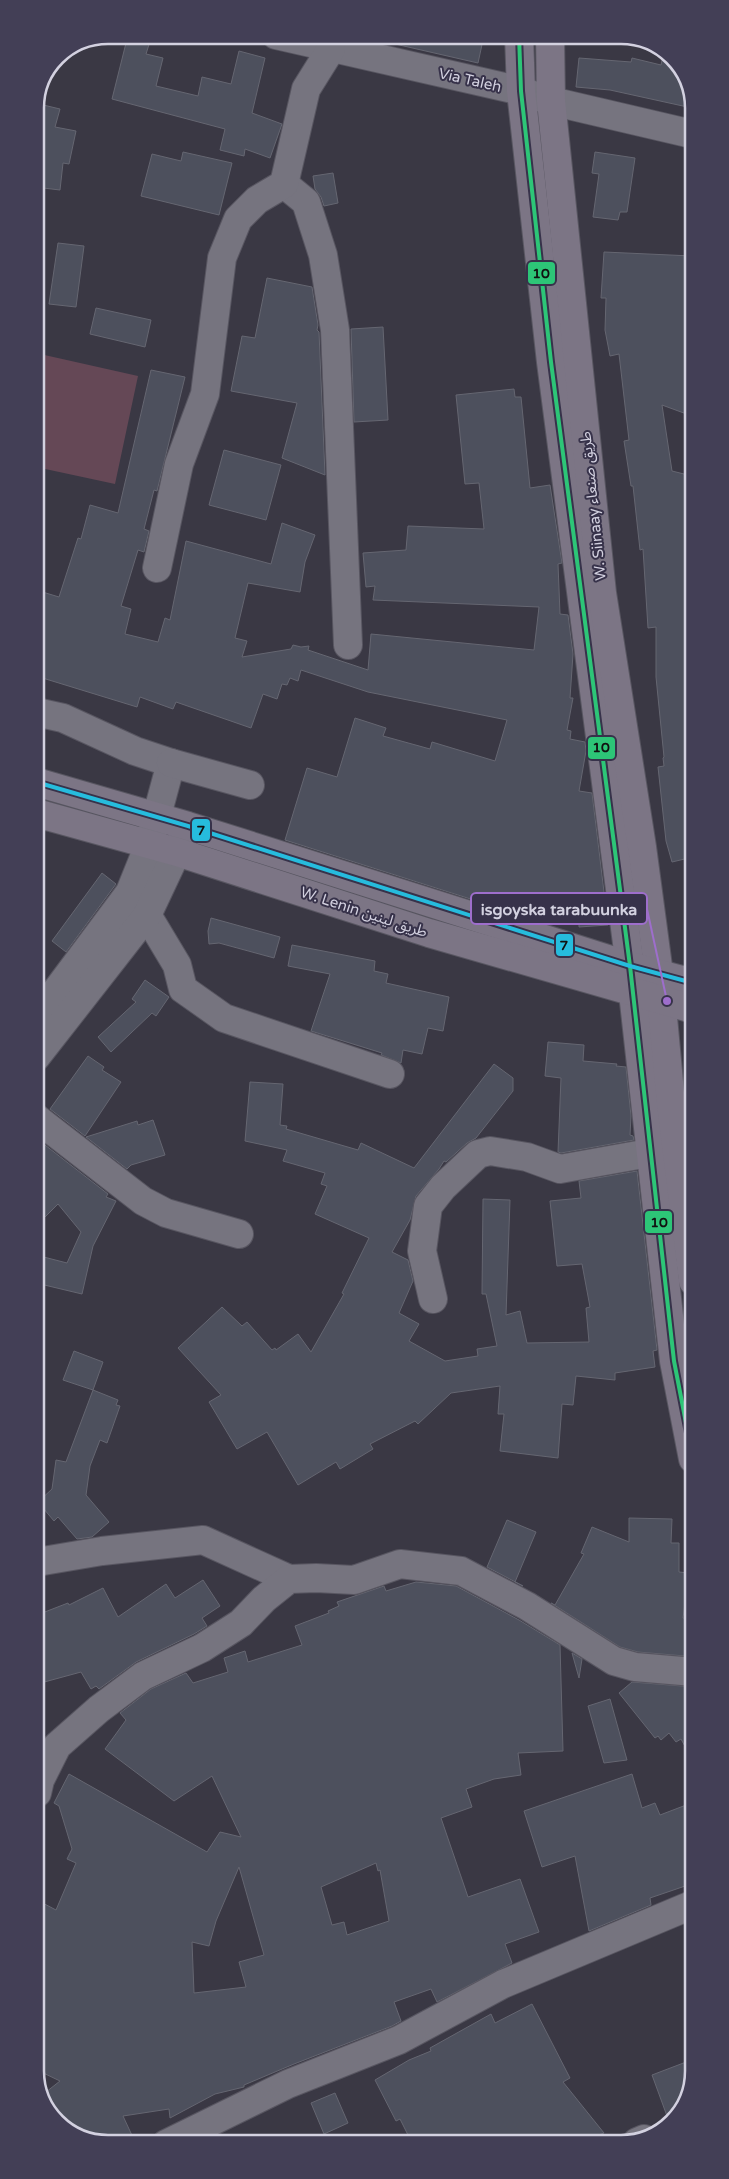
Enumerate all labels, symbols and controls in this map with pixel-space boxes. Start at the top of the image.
street label: Via Taleh [437,64,503,96]
line badge: 10 [527,261,556,285]
text: 10 [532,265,550,282]
street label: W. Siinaay طريق صنعاء [576,430,611,581]
line badge: 10 [587,736,616,760]
text: 10 [592,739,610,756]
line badge: 7 [191,818,211,842]
text: 7 [197,822,206,839]
street label: W. Lenin طريق لينين [298,883,430,942]
callout: isgoyska tarabuunka [471,893,647,924]
text: isgoyska tarabuunka [481,900,637,920]
line badge: 7 [555,933,574,957]
text: 7 [560,937,569,954]
line badge: 10 [644,1210,673,1234]
text: 10 [650,1214,668,1231]

